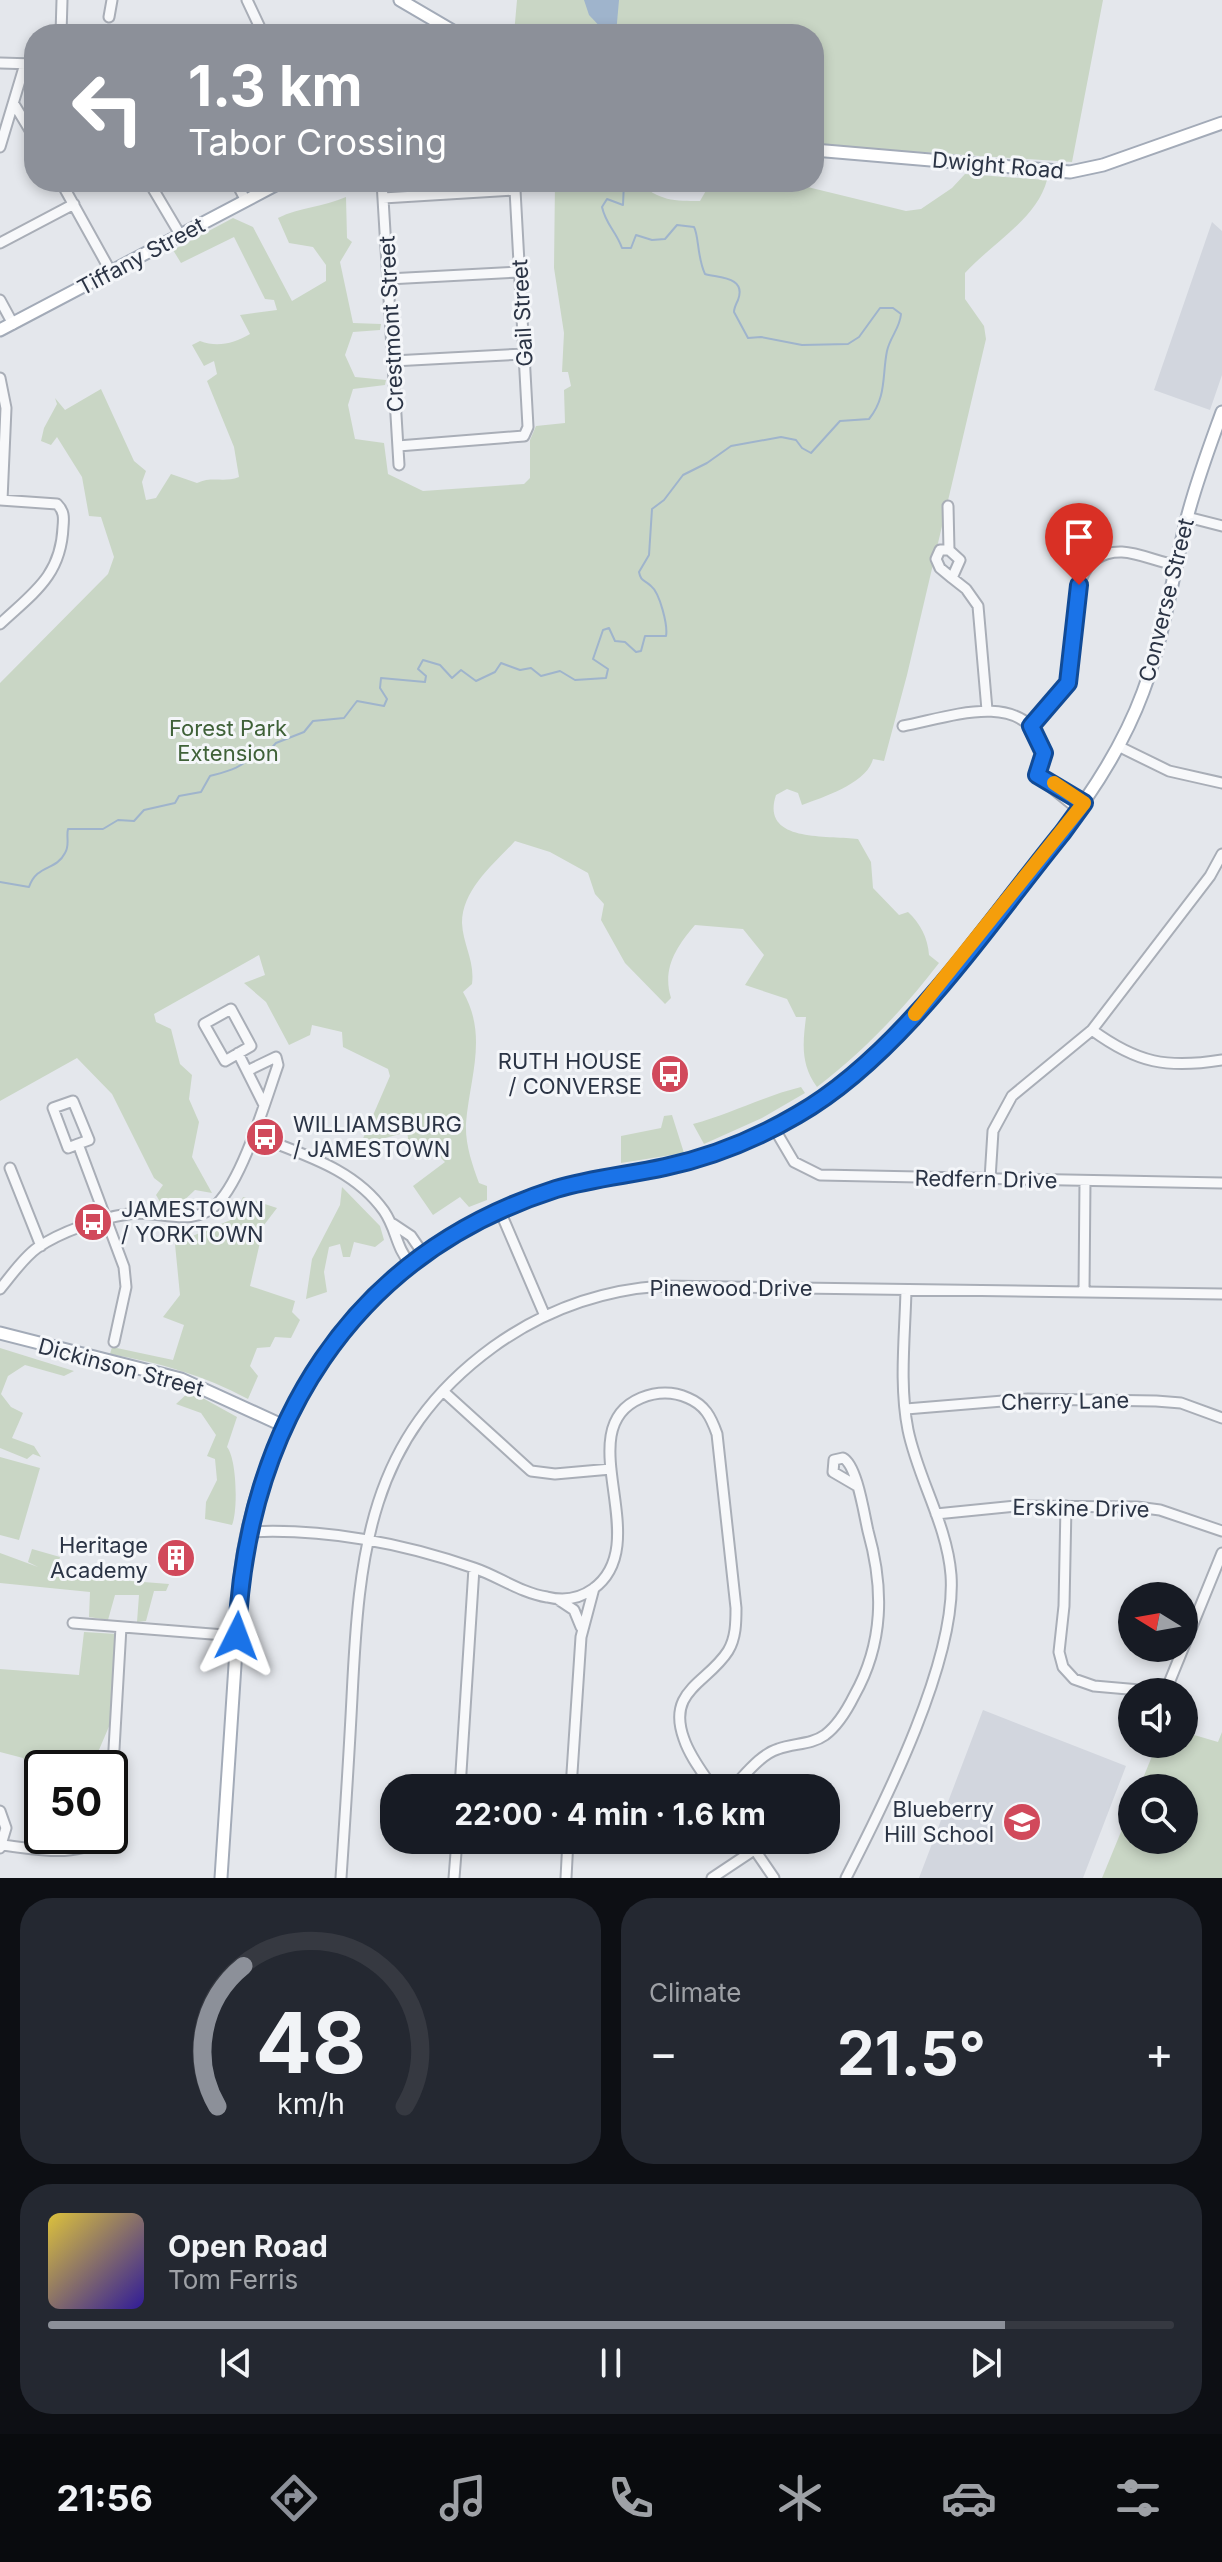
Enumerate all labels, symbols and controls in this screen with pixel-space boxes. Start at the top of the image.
text: 1.3 km [188,52,363,120]
icon: left [56,56,160,160]
text: Tabor Crossing [188,120,447,164]
street label: Dwight Road [931,146,1065,184]
street label: Tiffany Street [73,212,209,300]
street label: Crestmont Street [373,235,409,413]
street label: Gail Street [506,259,538,367]
pin [1045,503,1113,585]
icon: arrive [1057,515,1101,559]
street label: Converse Street [1133,516,1199,684]
park label: Forest Park Extension [169,715,287,766]
place label: RUTH HOUSE / CONVERSE [498,1048,642,1099]
bus stop icon: RUTH HOUSE / CONVERSE [649,1053,691,1095]
place label: WILLIAMSBURG / JAMESTOWN [293,1111,462,1162]
bus stop icon: WILLIAMSBURG / JAMESTOWN [244,1116,286,1158]
street label: Redfern Drive [914,1165,1058,1193]
place label: JAMESTOWN / YORKTOWN [121,1196,264,1247]
bus stop icon: JAMESTOWN / YORKTOWN [72,1201,114,1243]
street label: Pinewood Drive [649,1275,813,1301]
street label: Dickinson Street [35,1332,207,1402]
street label: Cherry Lane [1001,1387,1129,1415]
street label: Erskine Drive [1012,1494,1150,1522]
place label: Heritage Academy [50,1532,148,1583]
building icon: Heritage Academy [155,1537,197,1579]
north arrow [1118,1582,1198,1662]
map controls [1118,1582,1198,1854]
position arrow [195,1594,279,1678]
button: sound [1118,1678,1198,1758]
speed limit sign: 50 [24,1750,128,1854]
button: search [1118,1774,1198,1854]
text: 22:00 · 4 min · 1.6 km [454,1796,766,1832]
place label: Blueberry Hill School [884,1796,994,1847]
school or university icon: Blueberry Hill School [1001,1801,1043,1843]
text: Climate [649,1977,741,2008]
text: 48 [255,1992,366,2093]
text: 21.5° [837,2017,986,2089]
text: − [649,2026,678,2080]
text: + [1145,2026,1174,2080]
text: km/h [277,2086,344,2121]
text: Open Road [168,2228,328,2264]
text: Tom Ferris [168,2264,298,2295]
icon: previous [214,2341,258,2385]
icon: pause [589,2341,633,2385]
icon: next [964,2341,1008,2385]
icon: directions [266,2470,322,2526]
icon: music [435,2470,491,2526]
icon: phone [603,2470,659,2526]
icon: climate [772,2470,828,2526]
icon: car [941,2470,997,2526]
icon: filters [1110,2470,1166,2526]
text: 21:56 [56,2476,153,2520]

